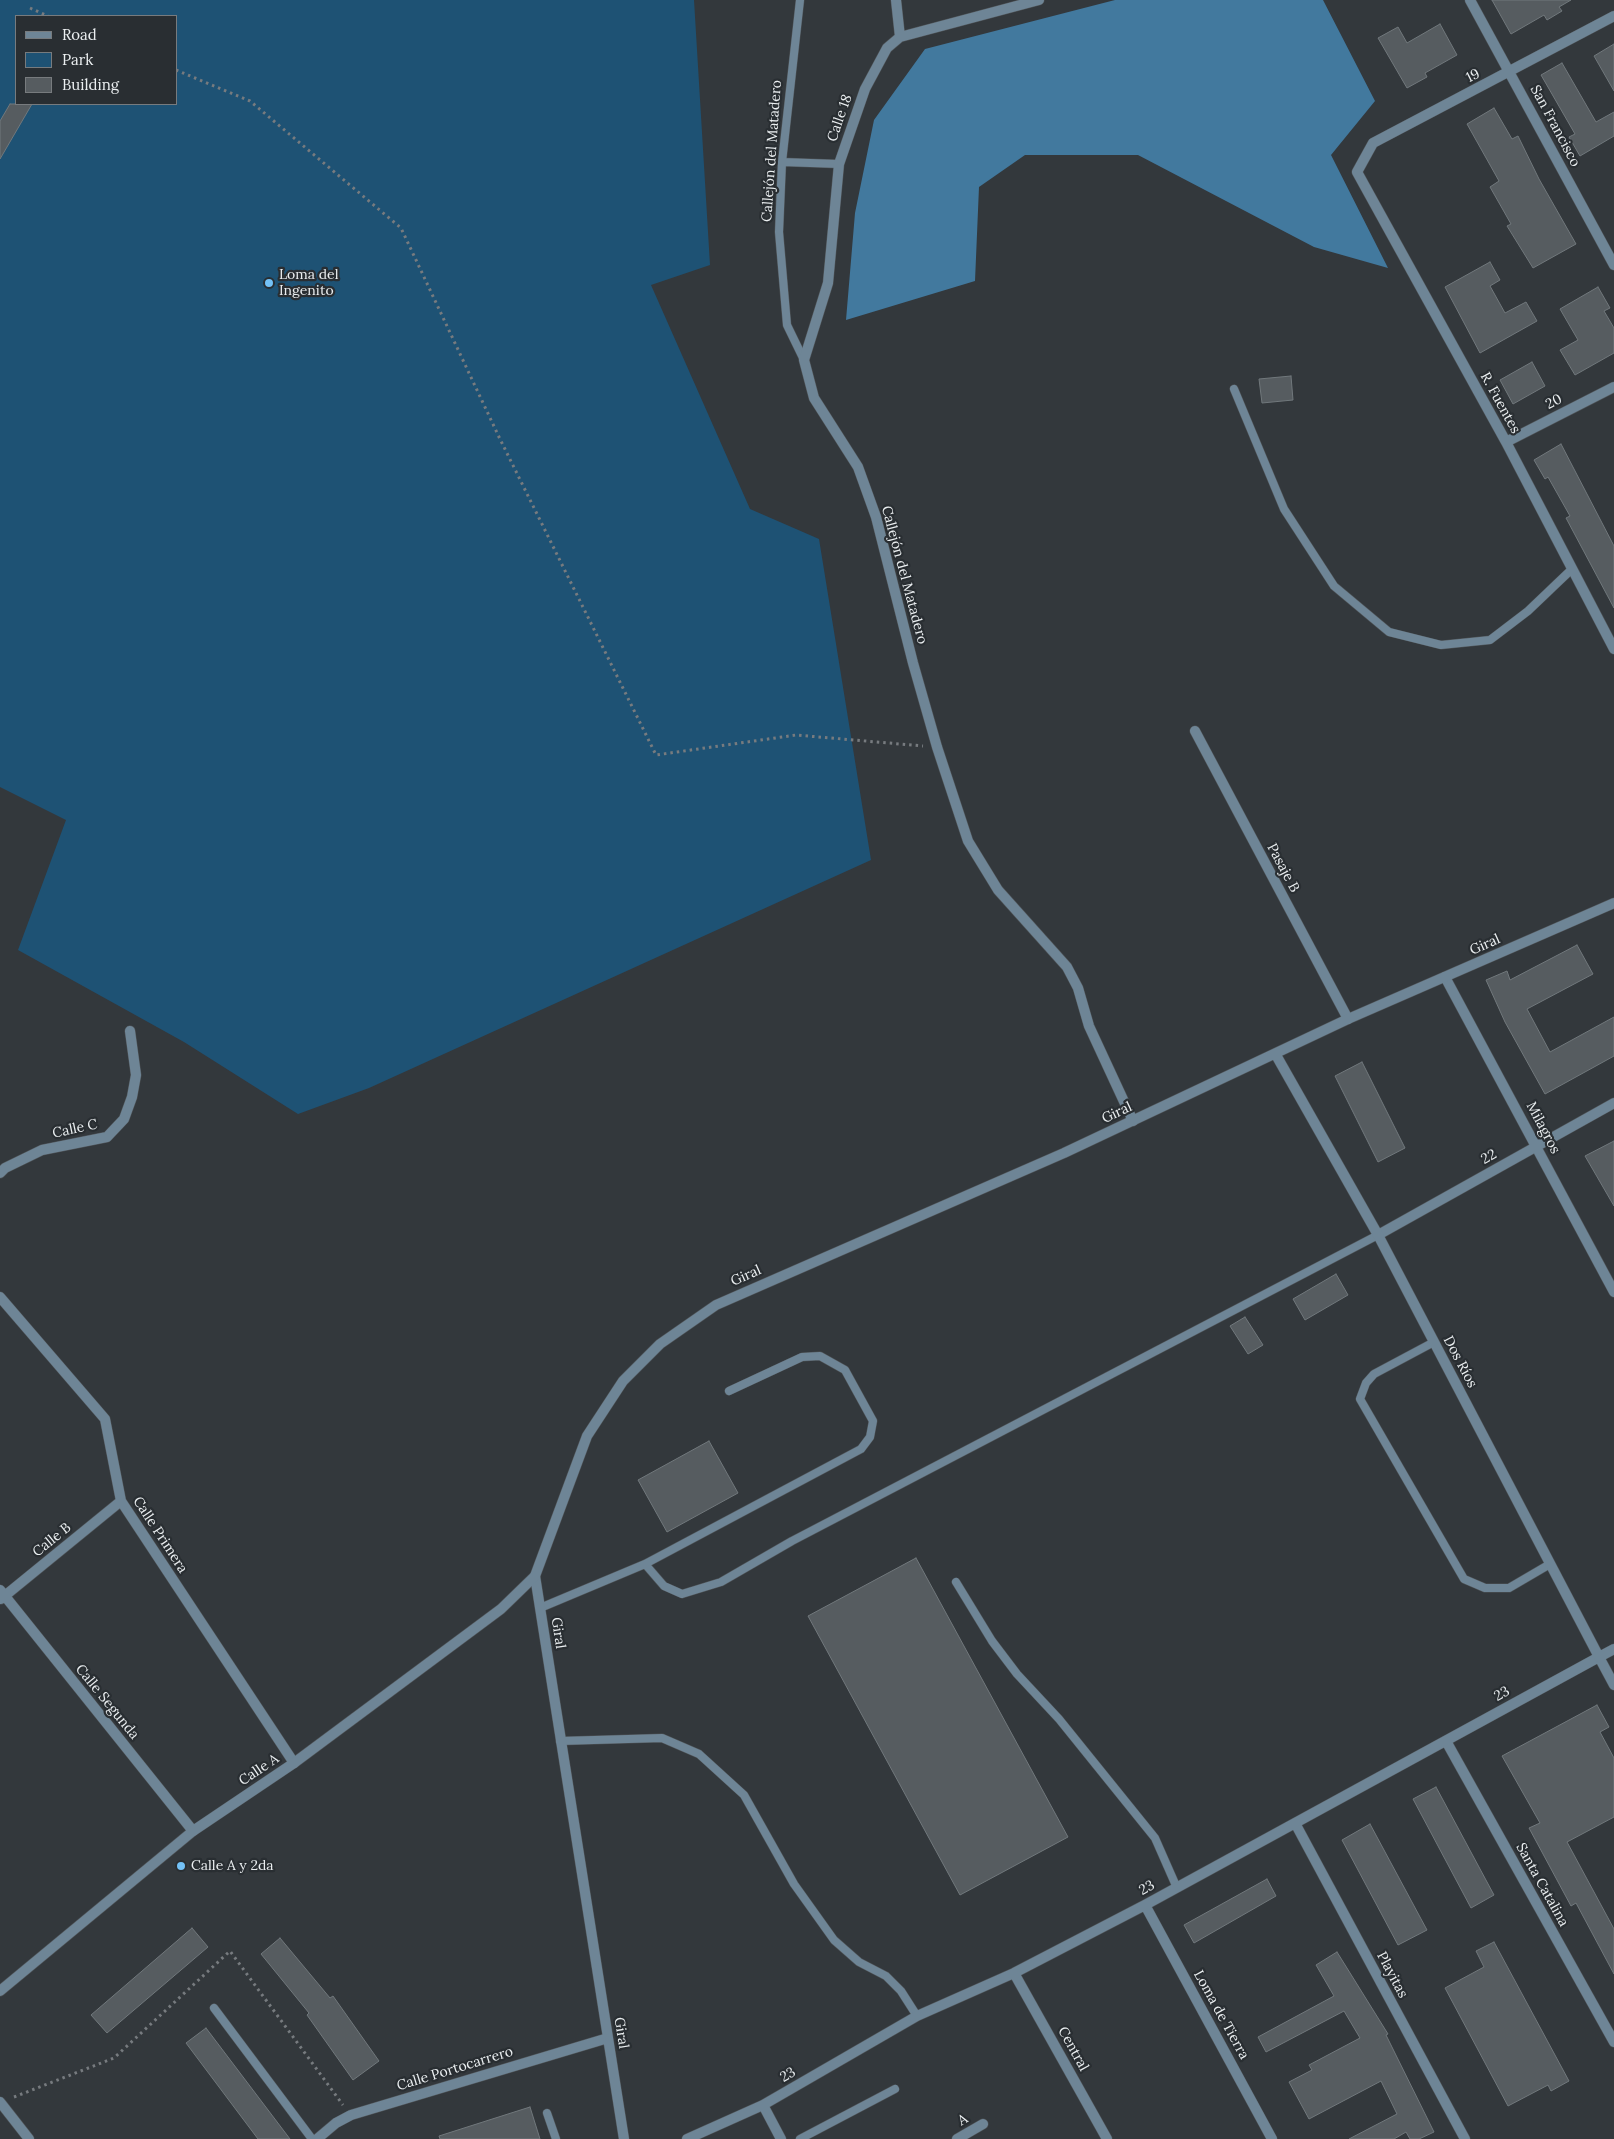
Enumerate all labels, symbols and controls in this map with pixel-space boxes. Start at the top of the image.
legend [15,15,178,105]
text: Road [62,25,97,44]
text: Park [62,50,93,69]
street label: 19 [1463,66,1483,86]
text: Building [62,75,119,94]
street label: Callejón del Matadero [759,79,785,223]
street label: San Francisco [1526,82,1584,170]
street label: Calle 18 [824,92,856,144]
place label: Loma del Ingenito [279,267,338,300]
marker: Loma del Ingenito [263,277,275,289]
street label: R. Fuentes [1476,370,1524,436]
street label: 20 [1543,391,1565,413]
street label: Callejón del Matadero [877,504,931,646]
street label: Pasaje B [1263,841,1303,895]
street label: Giral [1467,931,1503,959]
street label: Giral [1099,1099,1135,1127]
street label: Milagros [1522,1099,1564,1157]
street label: Calle C [51,1116,99,1142]
street label: 22 [1478,1146,1500,1168]
street label: Giral [728,1262,764,1290]
street label: Dos Ríos [1439,1333,1481,1391]
street label: Calle Primera [129,1494,191,1576]
street label: Calle B [29,1519,75,1561]
street label: Giral [547,1616,569,1650]
street label: Calle Segunda [72,1661,142,1743]
street label: 23 [1491,1683,1513,1705]
street label: Calle A [236,1751,282,1789]
street label: Santa Catalina [1512,1840,1572,1930]
place label: Calle A y 2da [191,1858,274,1874]
marker: Calle A y 2da [175,1860,187,1872]
street label: 23 [1136,1877,1158,1899]
street label: Playitas [1373,1949,1411,2001]
street label: Loma de Tierra [1190,1968,1252,2062]
street label: Giral [610,2016,632,2050]
street label: Central [1054,2024,1092,2074]
street label: Calle Portocarrero [395,2043,515,2095]
street label: 23 [777,2064,799,2086]
street label: A [955,2111,971,2129]

